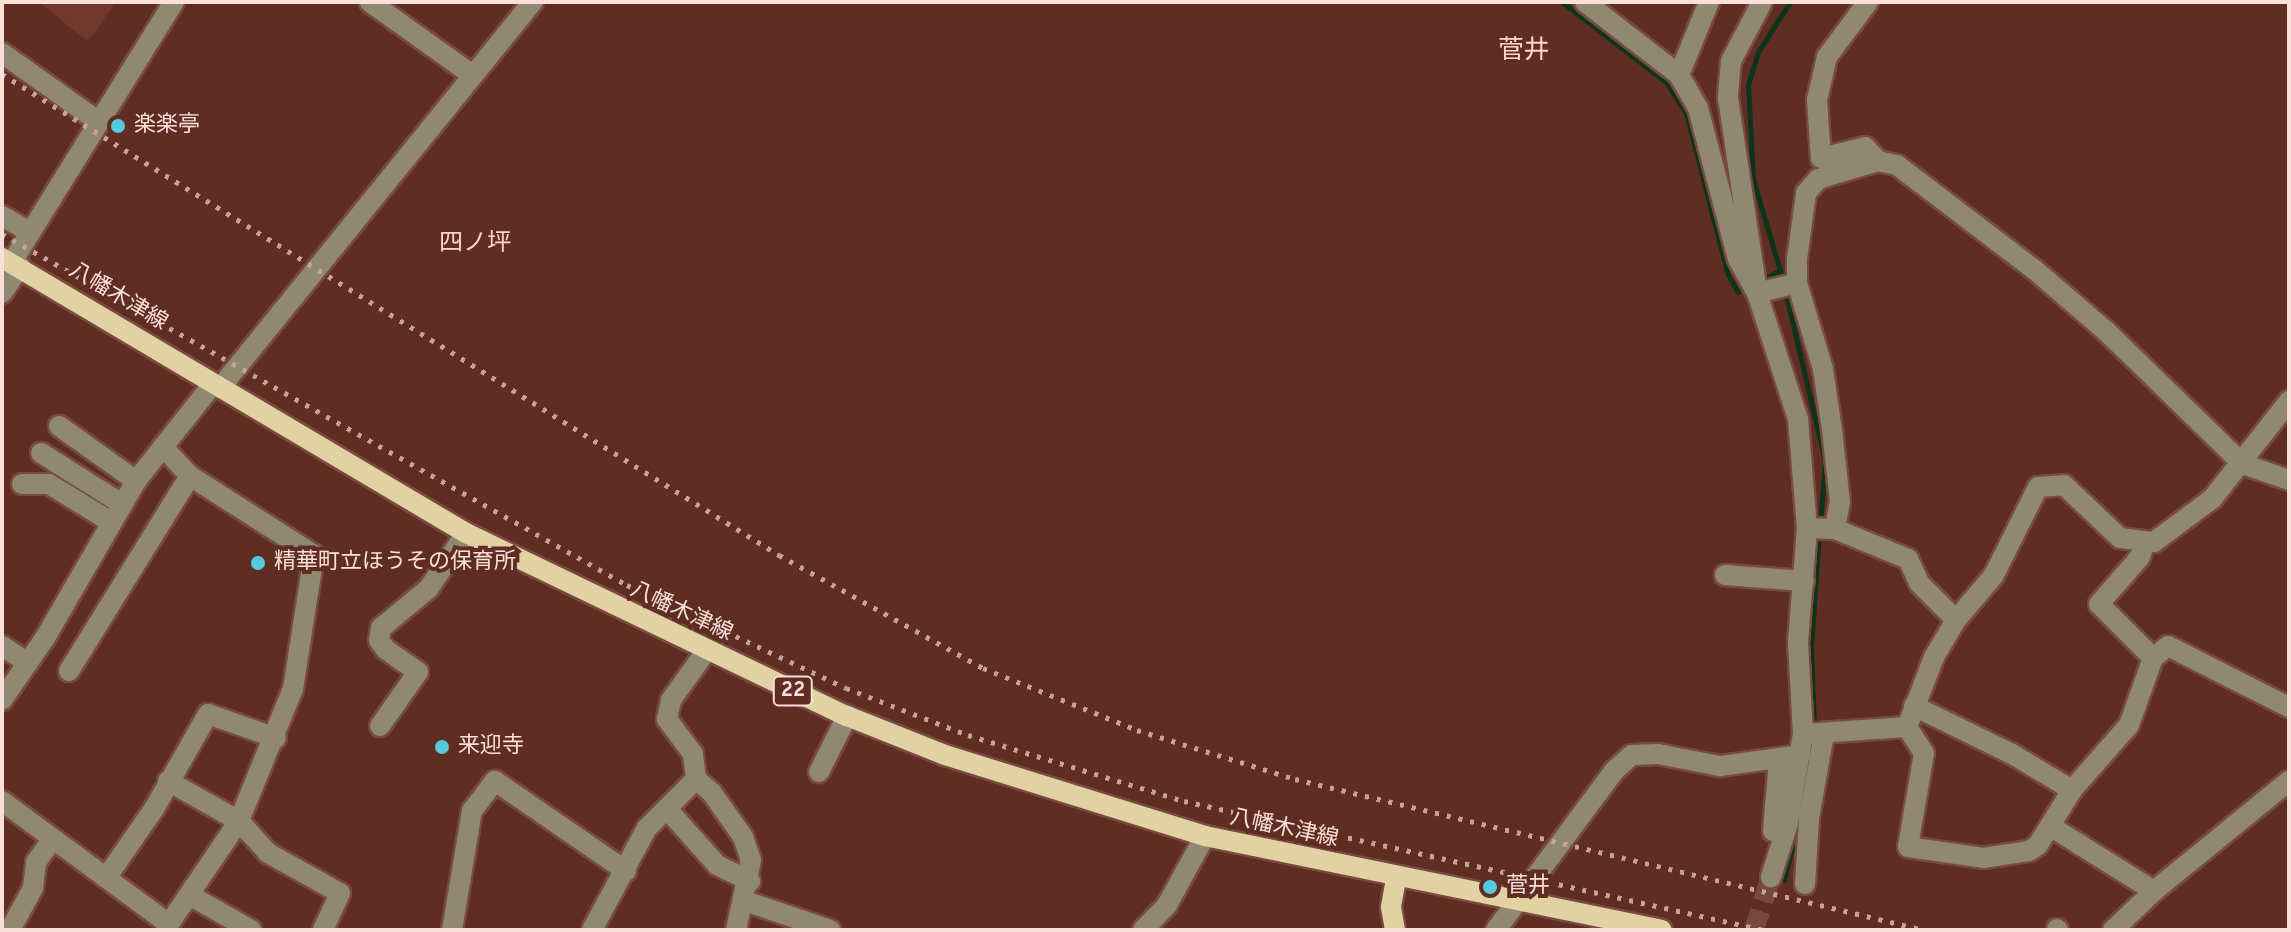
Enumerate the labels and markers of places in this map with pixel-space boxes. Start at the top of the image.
place label: 楽楽亭 [134,113,200,139]
marker: 楽楽亭 [109,117,127,135]
place label: 精華町立ほうその保育所 [274,550,516,576]
marker: 精華町立ほうその保育所 [249,554,267,572]
place label: 来迎寺 [458,734,524,760]
marker: 来迎寺 [433,738,451,756]
place label: 菅井 [1506,874,1550,900]
marker: 菅井 [1481,878,1499,896]

